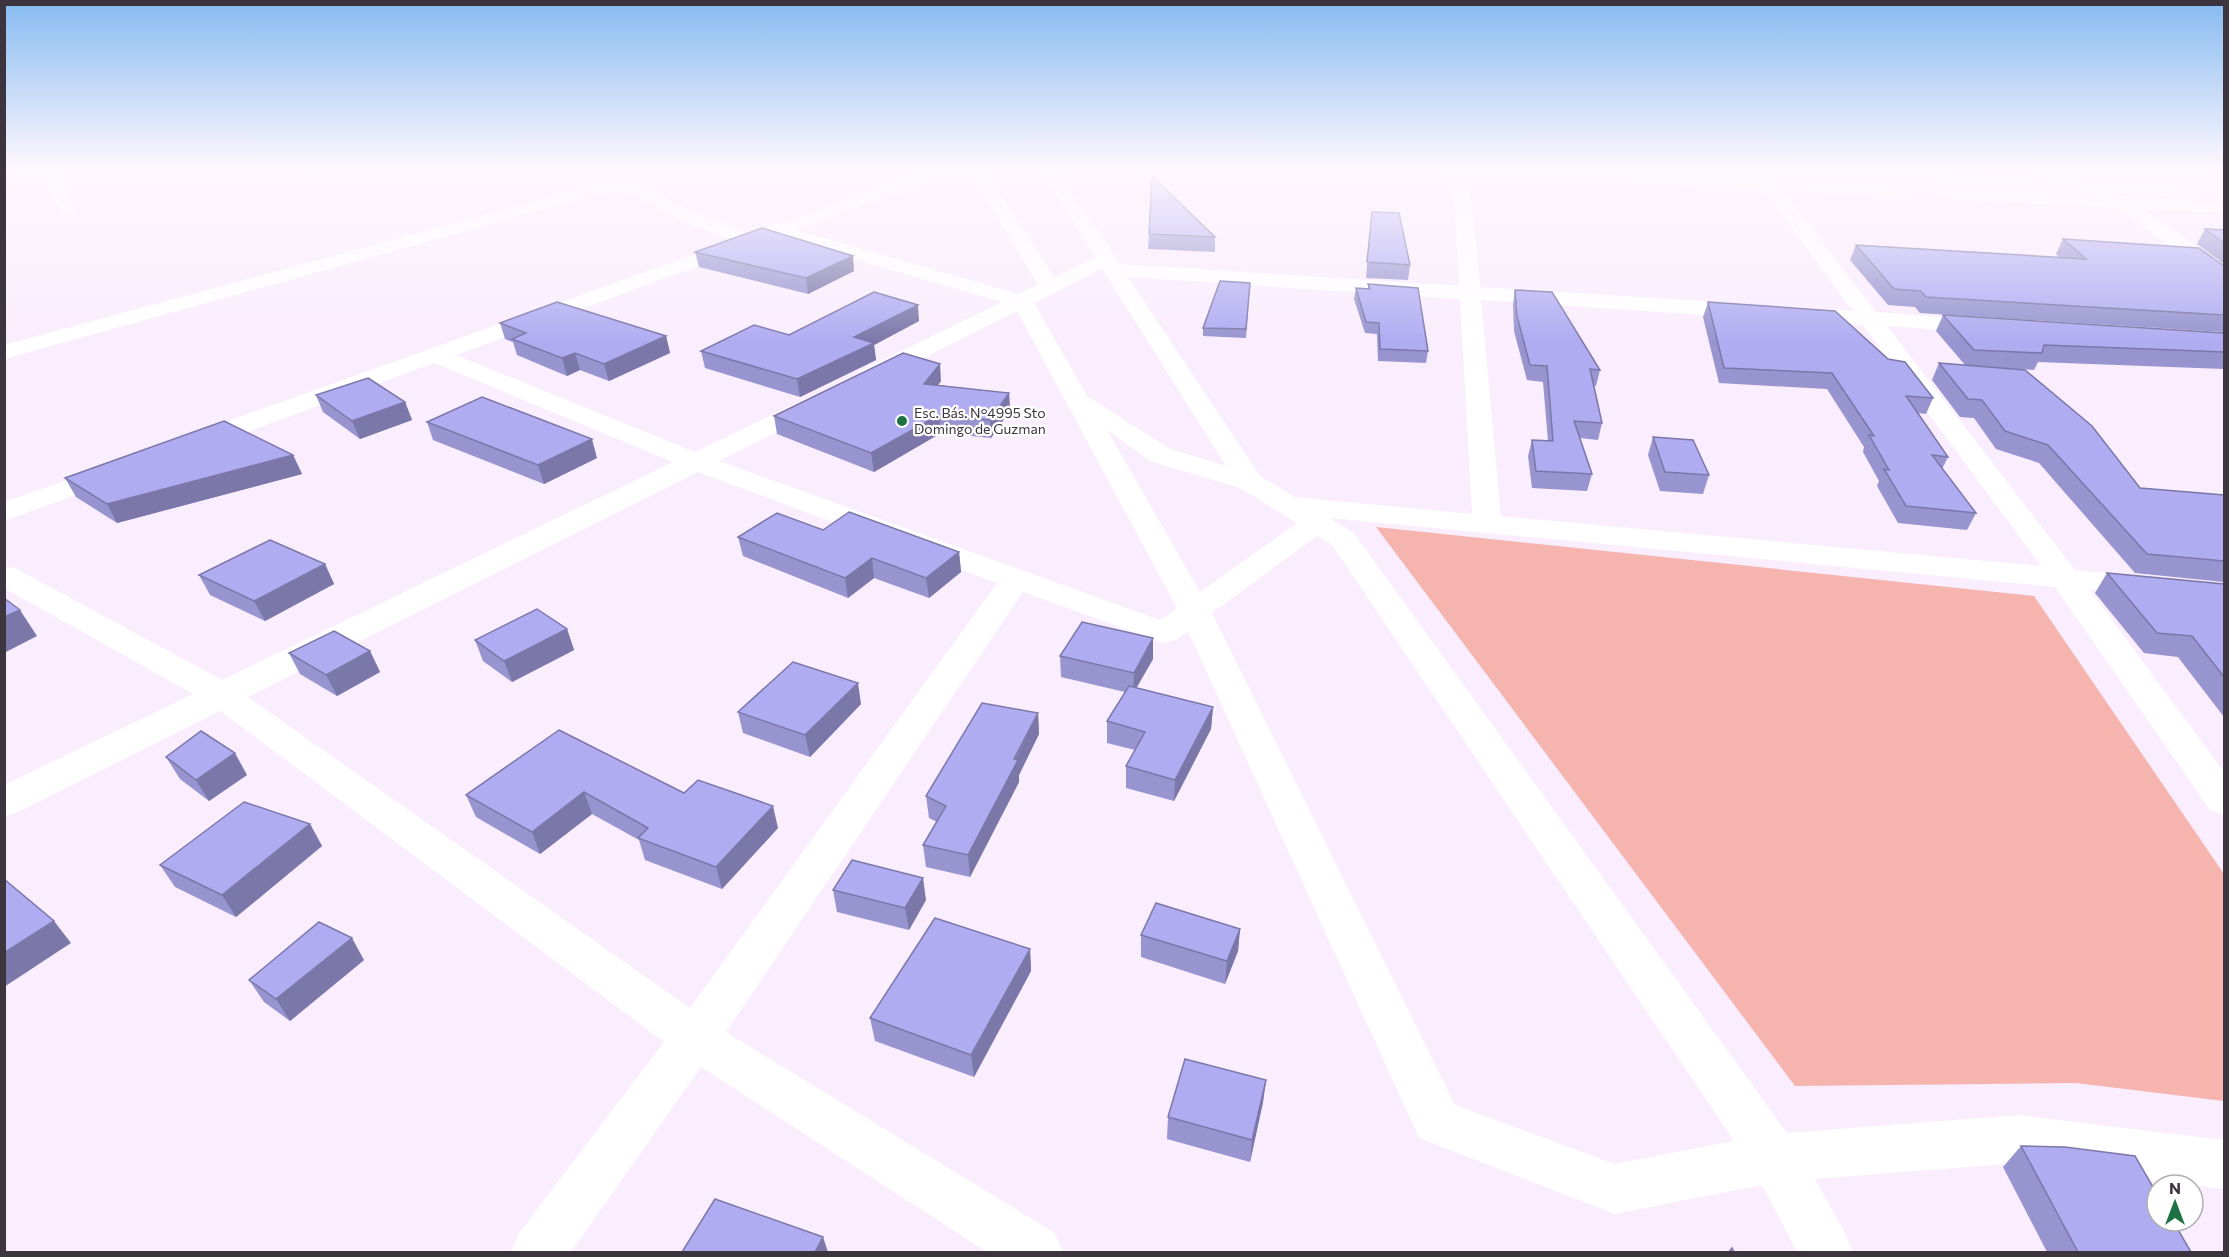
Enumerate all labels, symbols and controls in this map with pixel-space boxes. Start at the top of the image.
place label: Esc. Bás. N°4995 Sto Domingo de Guzman [914,404,1046,437]
marker: Esc. Bás. N°4995 Sto Domingo de Guzman [895,414,909,428]
north arrow [2145,1173,2205,1233]
text: N [2169,1178,2181,1197]

